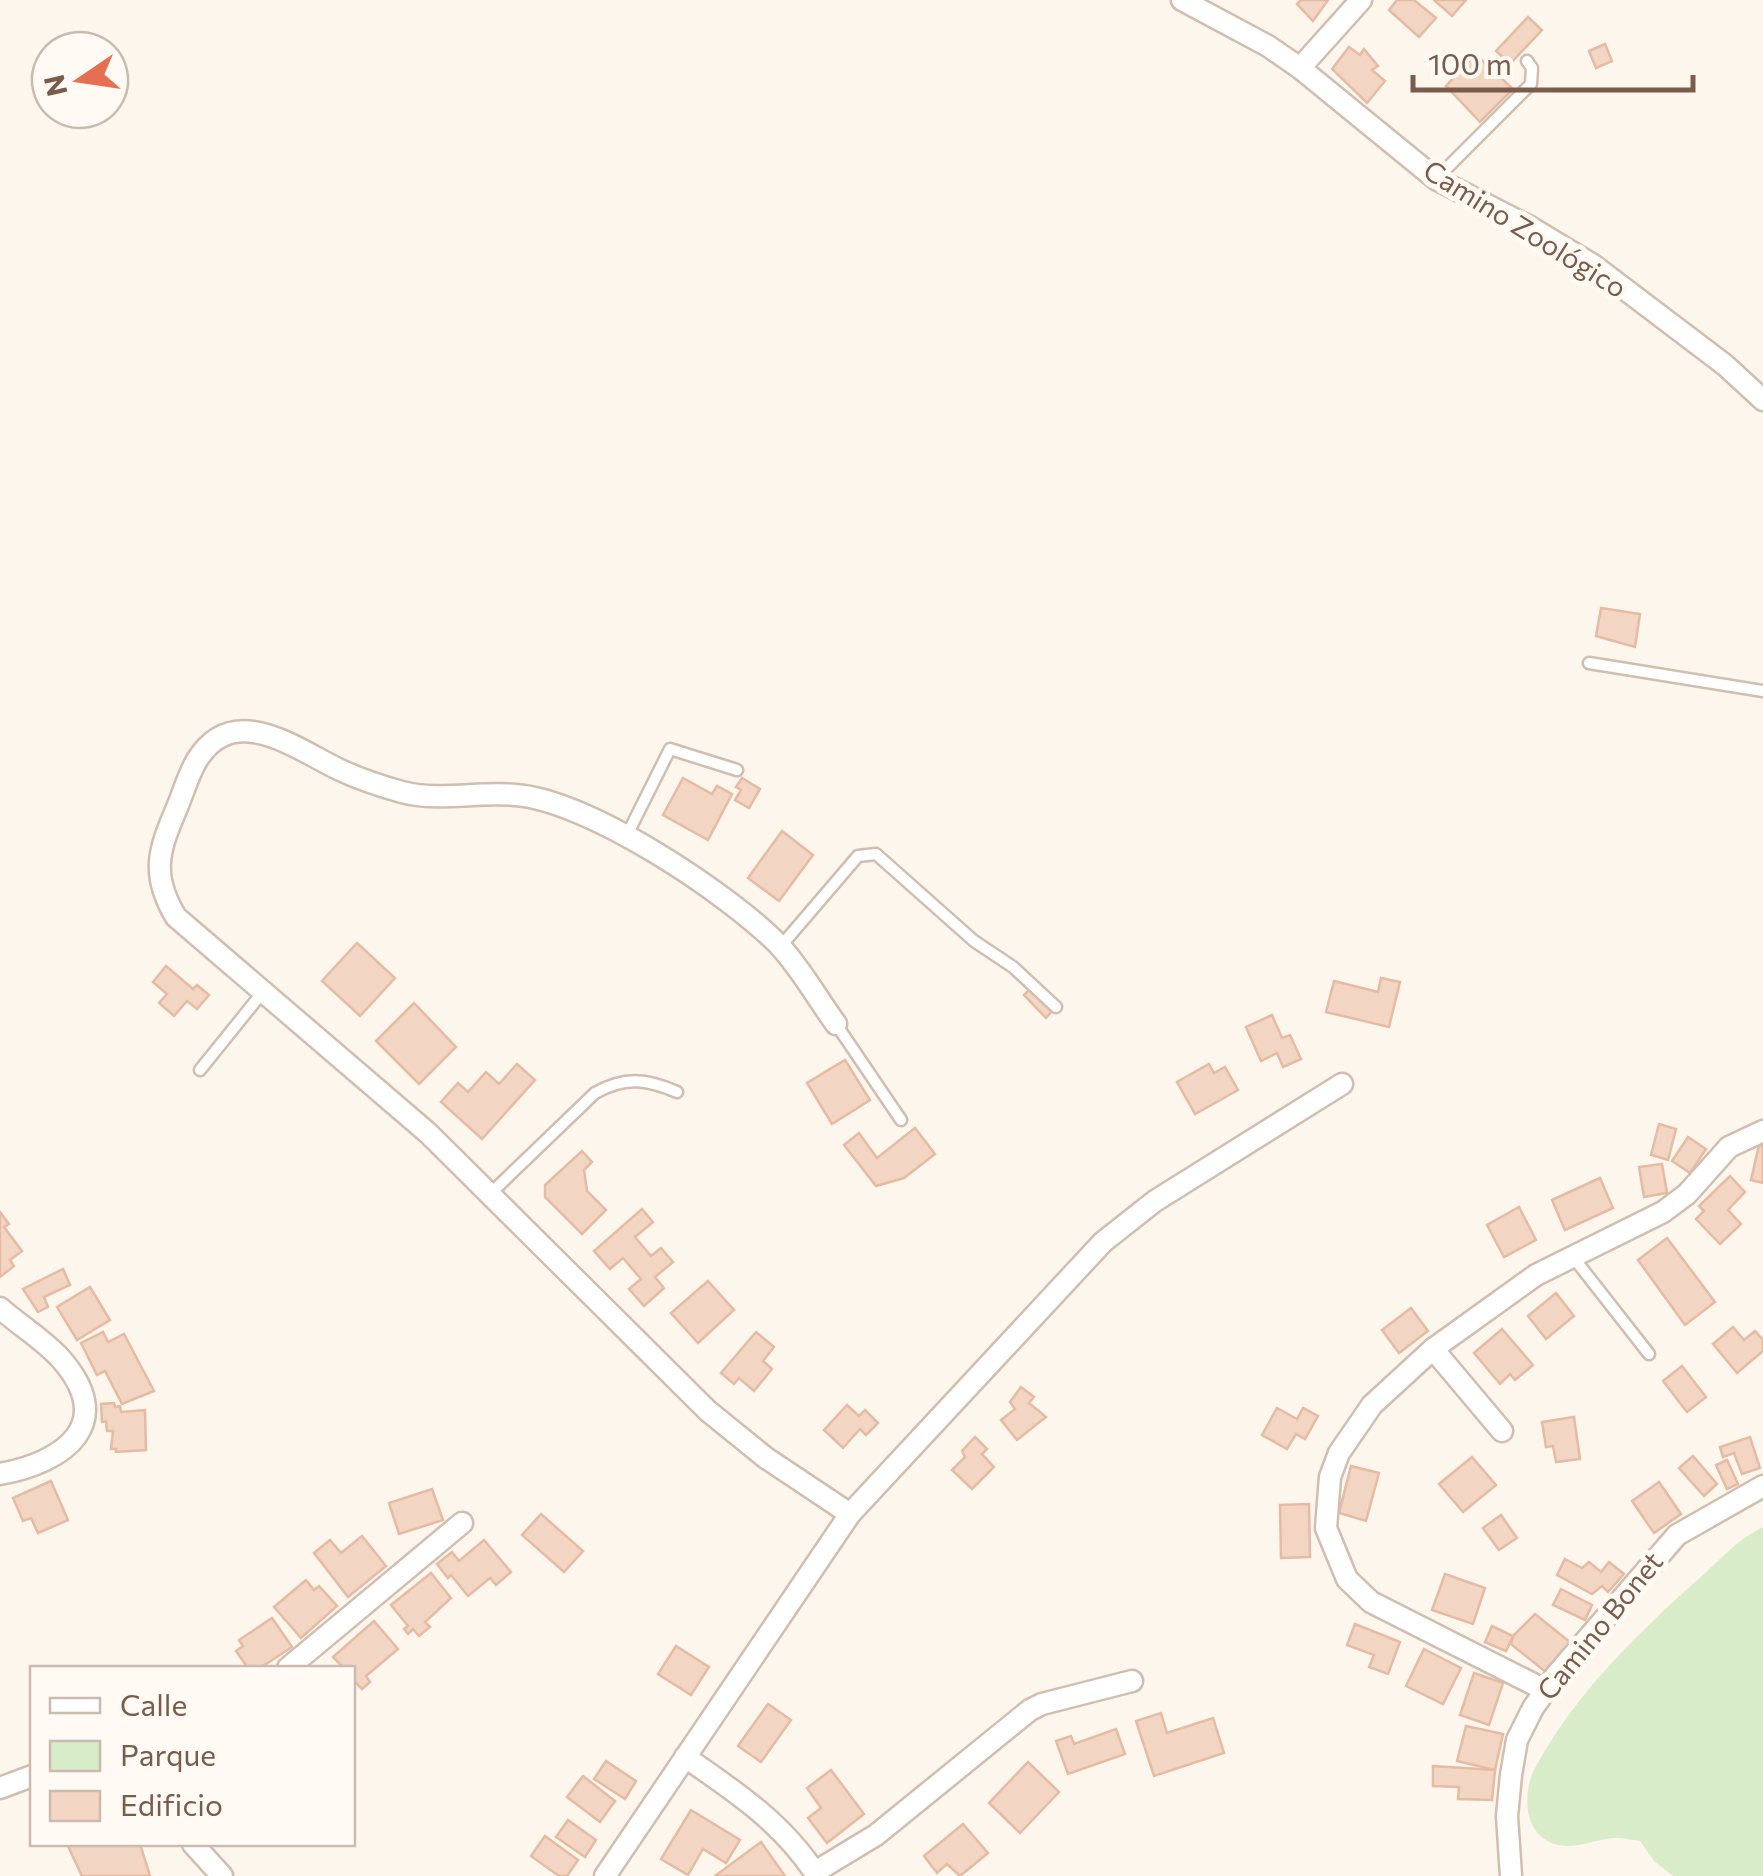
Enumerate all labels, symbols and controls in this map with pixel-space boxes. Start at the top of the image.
north arrow [30,30,130,130]
scale bar [1413,30,1693,92]
text: 100 m [1428,44,1512,81]
text: N [36,72,74,100]
street label: Camino Zoológico [1418,152,1633,304]
street label: Camino Bonet [1529,1545,1669,1706]
legend [30,1666,355,1846]
text: Calle [120,1685,187,1722]
text: Parque [120,1735,216,1772]
text: Edificio [120,1785,223,1822]

